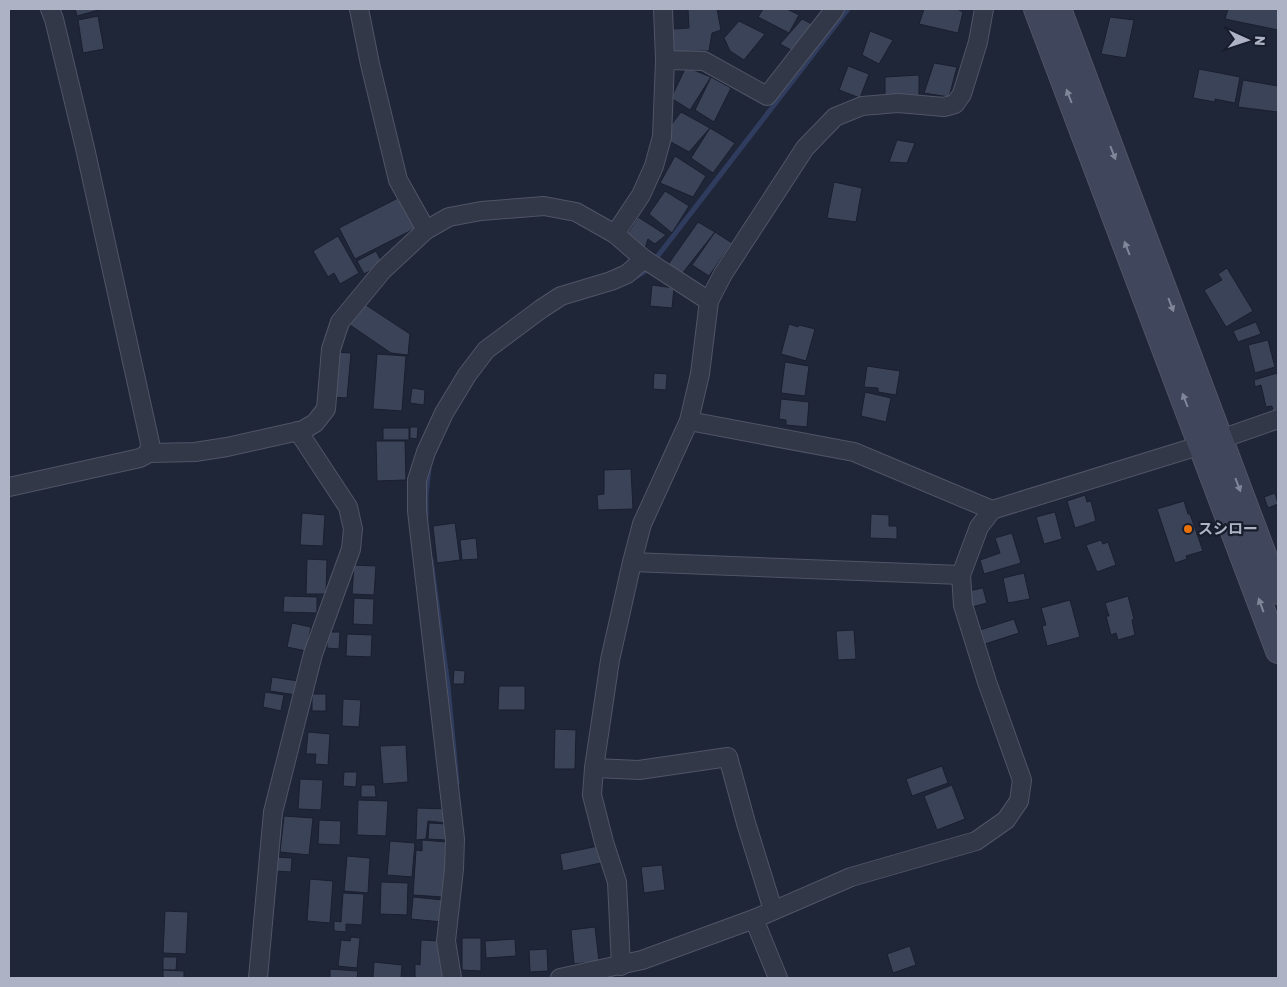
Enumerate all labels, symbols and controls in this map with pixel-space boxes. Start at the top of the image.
north arrow [1222,15,1272,65]
text: N [1251,35,1268,46]
one-way arrow [1065,89,1073,103]
one-way arrow [1110,145,1117,160]
one-way arrow [1123,240,1131,255]
one-way arrow [1167,298,1175,312]
one-way arrow [1180,393,1188,407]
one-way arrow [1234,478,1242,493]
place label: スシロー [1198,520,1258,538]
marker: スシロー [1182,523,1194,535]
one-way arrow [1257,597,1265,612]

